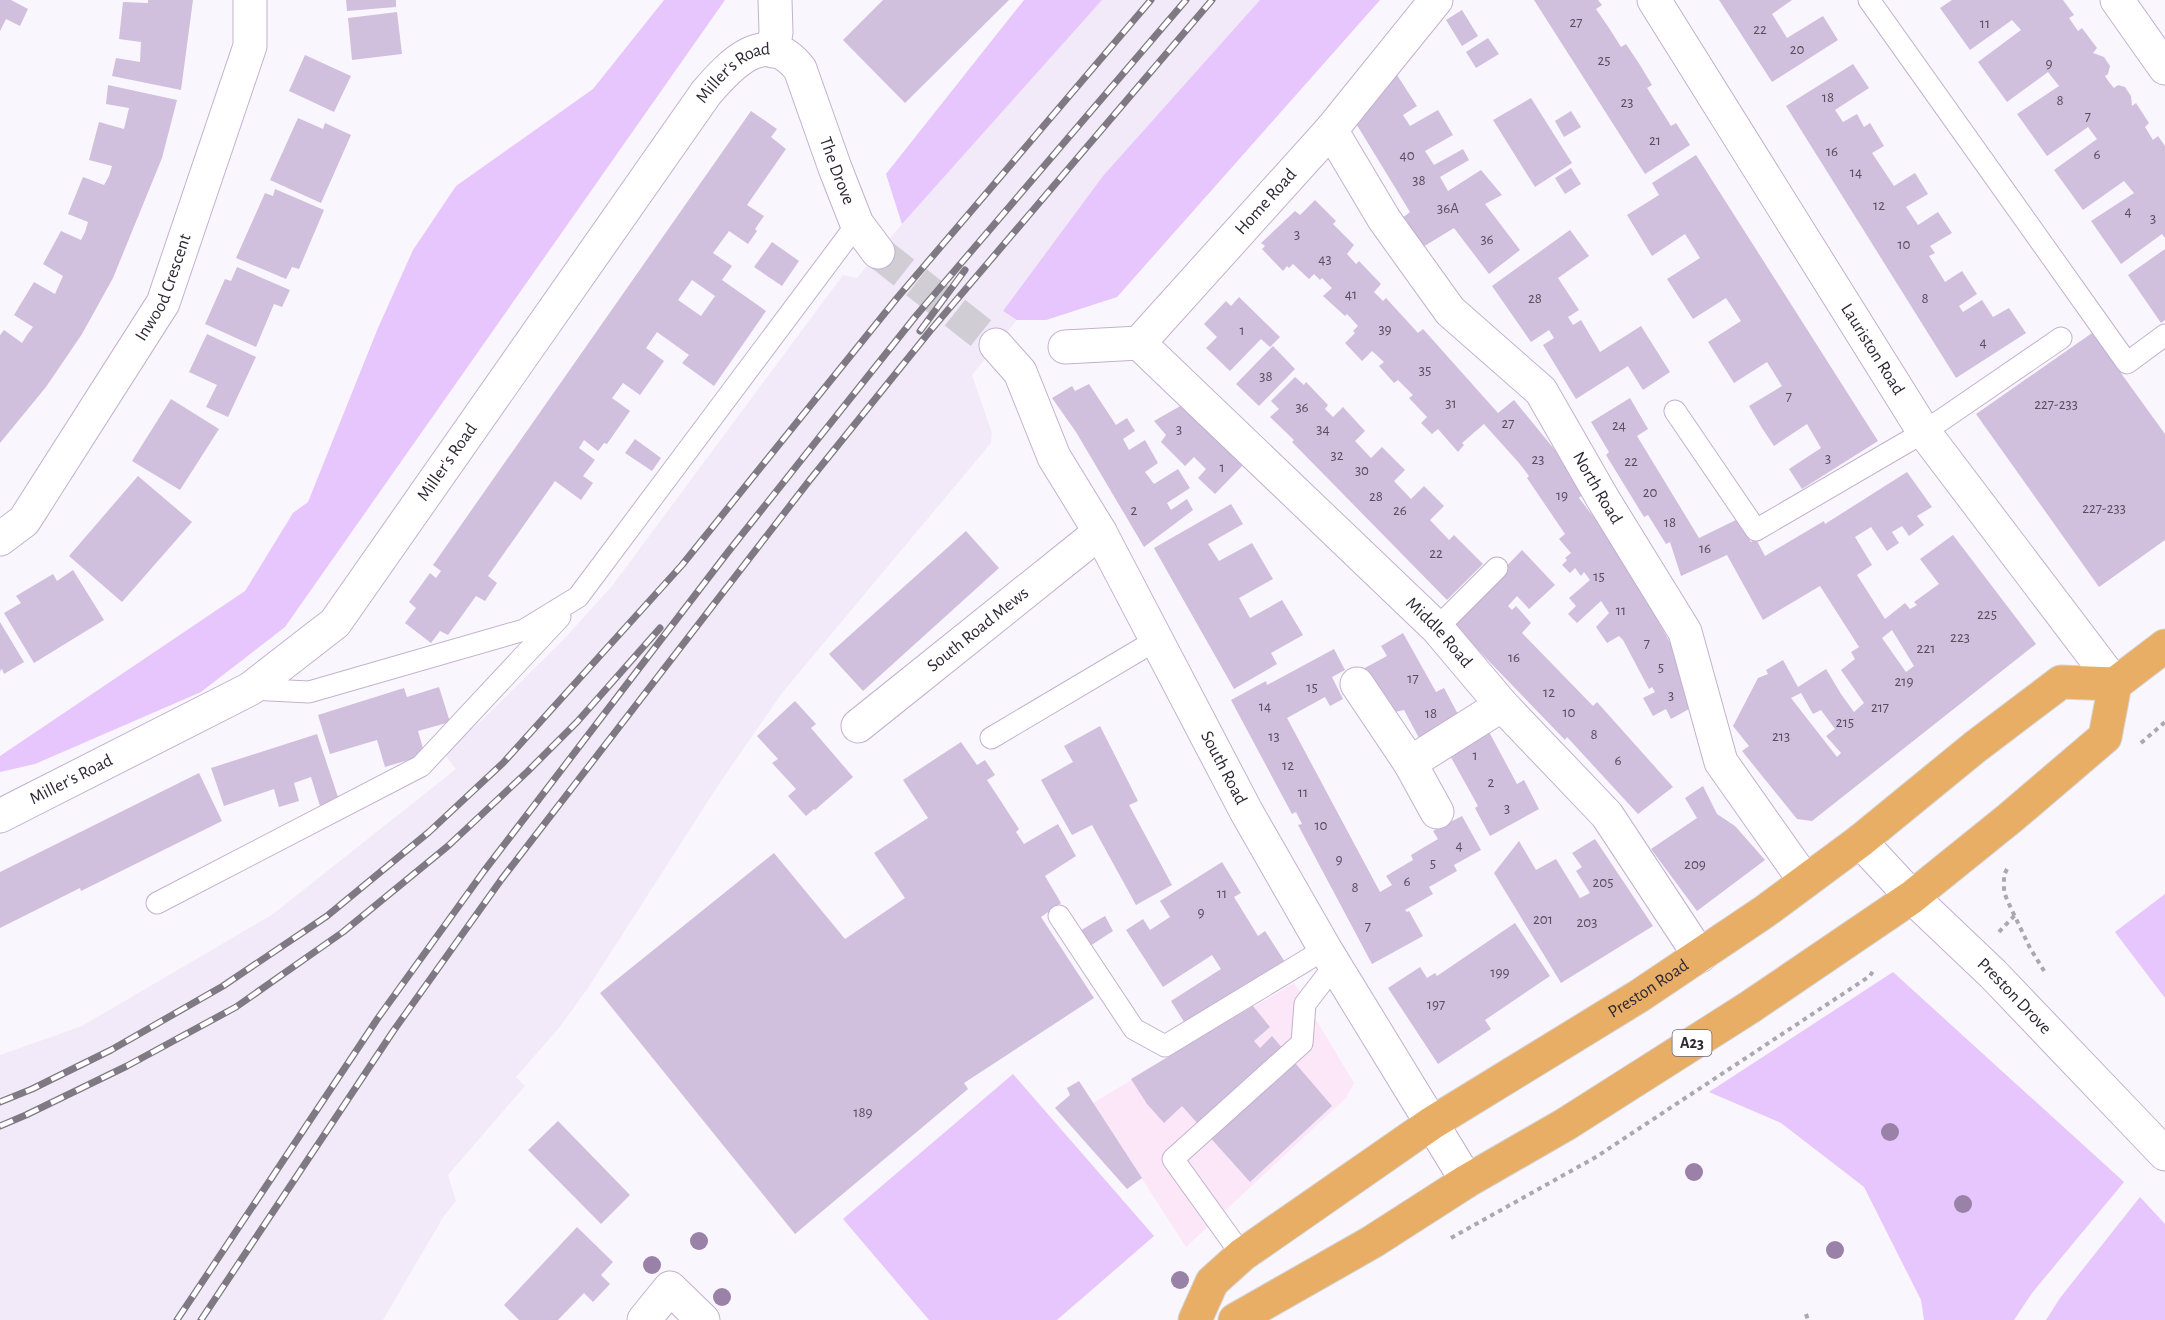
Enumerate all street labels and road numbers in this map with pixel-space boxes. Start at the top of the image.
street label: Miller's Road [693,40,771,107]
street label: The Drove [816,135,858,207]
street label: Home Road [1232,165,1300,238]
street label: Inwood Crescent [132,231,195,344]
street label: Lauriston Road [1837,301,1908,398]
street label: Miller's Road [414,420,481,505]
street label: North Road [1569,449,1625,527]
street label: South Road Mews [924,584,1032,675]
street label: Middle Road [1402,594,1476,671]
street label: South Road [1197,728,1250,808]
street label: Miller's Road [27,751,116,808]
street label: Preston Drove [1974,955,2055,1038]
street label: Preston Road [1605,956,1692,1022]
road number: A23 [1672,1030,1712,1056]

